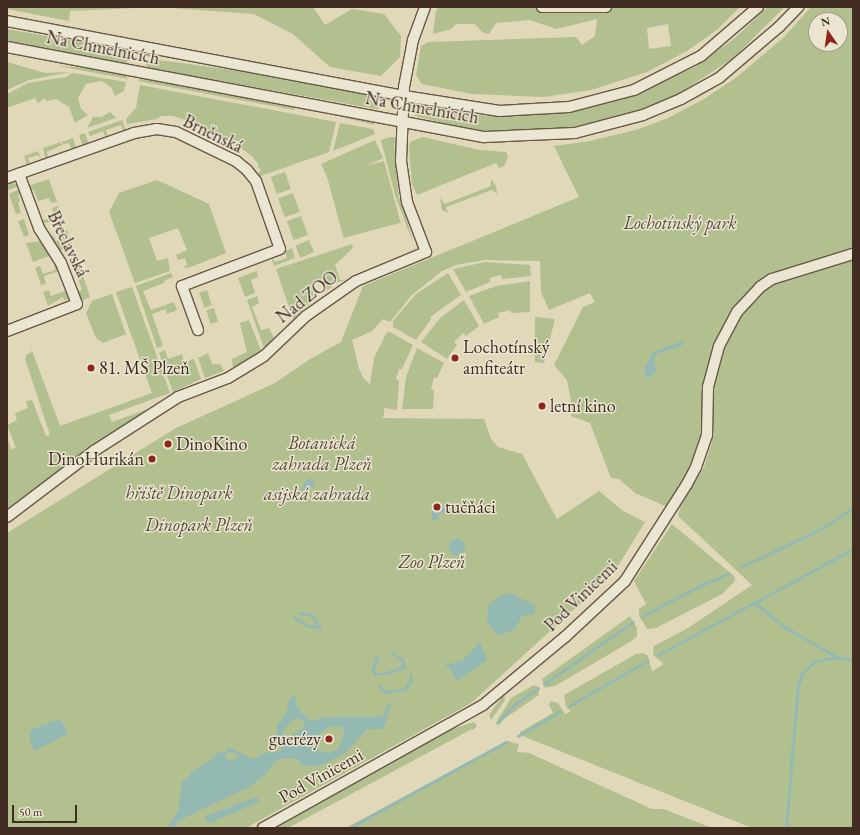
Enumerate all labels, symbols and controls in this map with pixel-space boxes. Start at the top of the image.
north arrow [808,12,848,52]
text: N [820,13,831,29]
street label: Na Chmelnicích [45,26,161,70]
street label: Na Chmelnicích [364,87,480,129]
street label: Brněnská [179,110,247,158]
street label: Břeclavská [43,207,93,281]
park label: Lochotínský park [623,212,737,234]
street label: Nad ZOO [272,266,342,328]
place label: Lochotínský amfiteátr [463,337,550,380]
marker: Lochotínský amfiteátr [450,353,460,363]
place label: 81. MŠ Plzeň [99,357,190,379]
marker: 81. MŠ Plzeň [86,363,96,373]
place label: letní kino [550,395,616,417]
marker: letní kino [537,401,547,411]
place label: DinoKino [176,433,247,455]
park label: Botanická zahrada Plzeň [272,433,372,476]
marker: DinoKino [163,439,173,449]
place label: DinoHurikán [48,448,144,470]
marker: DinoHurikán [147,454,157,464]
park label: hřiště Dinopark [125,482,233,504]
park label: asijská zahrada [264,483,370,505]
place label: tučňáci [445,496,496,518]
marker: tučňáci [432,502,442,512]
park label: Dinopark Plzeň [145,514,253,536]
park label: Zoo Plzeň [399,551,465,573]
street label: Pod Vinicemi [540,556,622,636]
place label: guerézy [269,728,321,750]
marker: guerézy [324,734,334,744]
street label: Pod Vinicemi [275,744,367,808]
scale bar [14,797,79,823]
text: 50 m [19,804,42,820]

